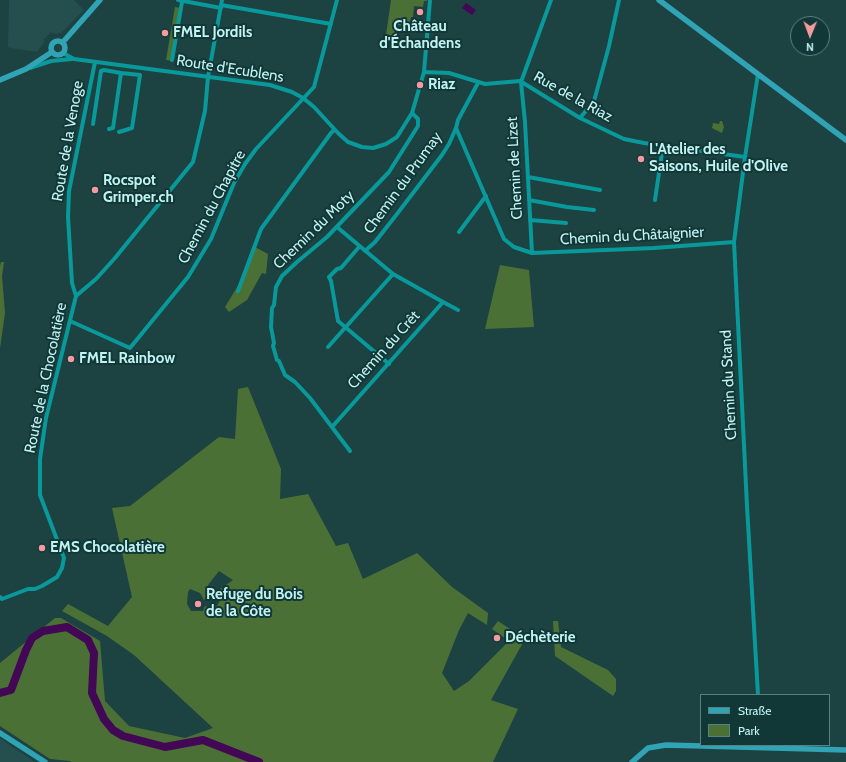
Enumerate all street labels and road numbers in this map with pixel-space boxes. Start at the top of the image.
street label: Route d'Ecublens [175,52,285,86]
street label: Rue de la Riaz [530,68,616,126]
street label: Route de la Venoge [49,79,87,203]
street label: Chemin de Lizet [503,116,527,220]
street label: Chemin du Prumay [360,129,446,237]
street label: Chemin du Chapitre [174,147,250,267]
street label: Chemin du Moty [270,187,358,273]
street label: Chemin du Châtaignier [560,223,704,249]
street label: Route de la Chocolatière [21,301,71,455]
street label: Chemin du Crêt [344,307,424,393]
street label: Chemin du Stand [717,330,741,440]

